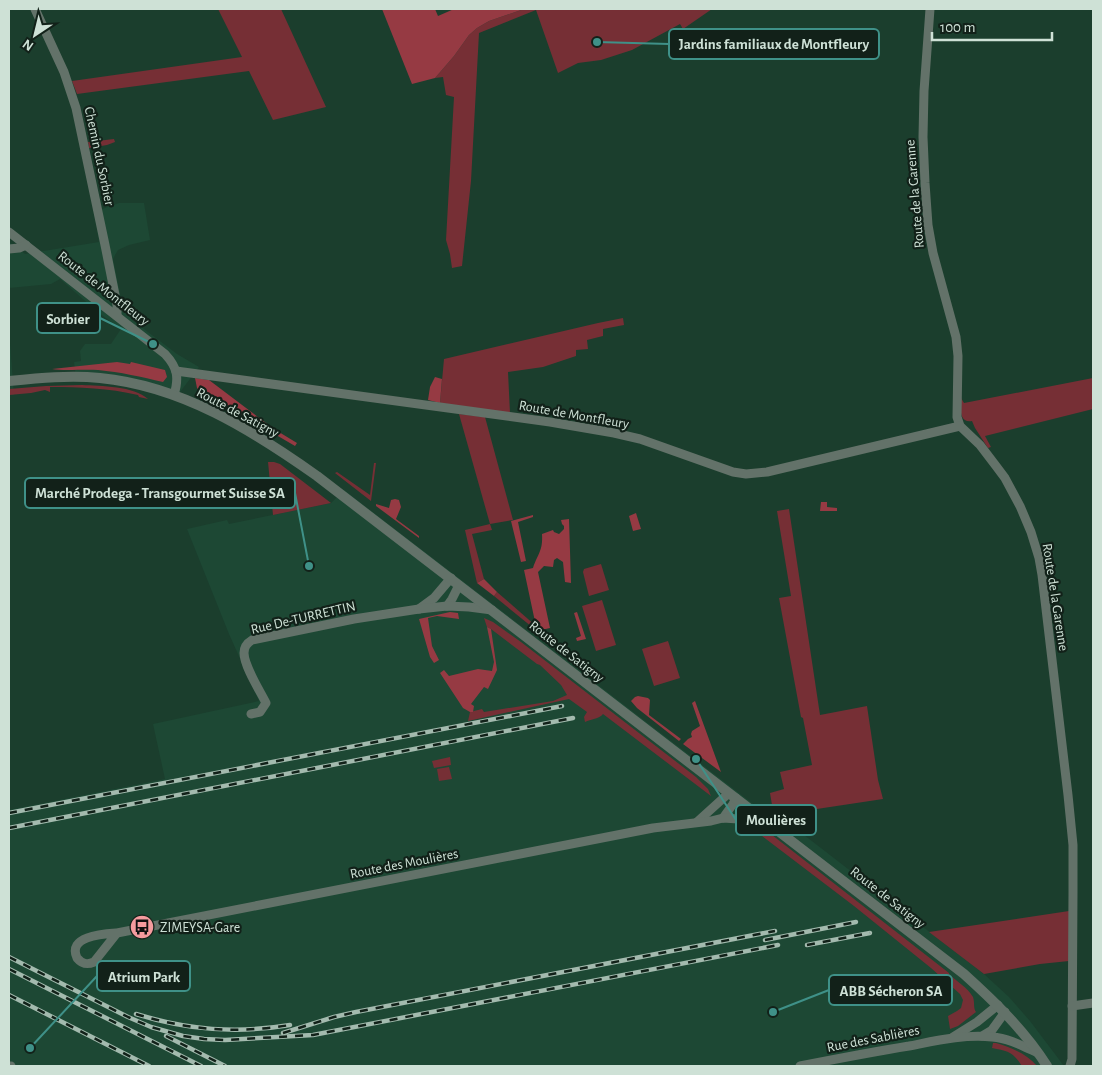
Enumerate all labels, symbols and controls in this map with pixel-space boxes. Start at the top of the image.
north arrow [10,10,60,60]
scale bar [932,10,1052,42]
text: 100 m [940,20,975,35]
callout: Jardins familiaux de Montfleury [669,29,879,59]
text: N [20,36,36,53]
text: Jardins familiaux de Montfleury [679,37,869,52]
street label: Chemin du Sorbier [82,105,116,208]
street label: Route de la Garenne [903,139,927,249]
street label: Route de Montfleury [55,249,152,329]
callout: Sorbier [37,303,100,333]
text: Sorbier [46,312,91,327]
street label: Route de Satigny [194,385,281,440]
street label: Route de Montfleury [518,398,630,432]
callout: Marché Prodega - Transgourmet Suisse SA [25,478,295,508]
text: Marché Prodega - Transgourmet Suisse SA [35,486,285,501]
street label: Route de la Garenne [1040,542,1070,652]
street label: Rue De-TURRETTIN [249,599,357,637]
street label: Route de Satigny [526,618,606,685]
callout: Moulières [736,805,816,835]
text: Moulières [746,813,806,828]
street label: Route des Moulières [349,847,459,881]
street label: Route de Satigny [847,864,927,931]
bus stop icon: ZIMEYSA-Gare [129,914,155,940]
place label: ZIMEYSA-Gare [160,921,240,935]
callout: Atrium Park [97,961,190,991]
text: Atrium Park [108,970,181,985]
callout: ABB Sécheron SA [829,975,952,1005]
text: ABB Sécheron SA [840,984,942,999]
street label: Rue des Sablières [826,1023,921,1055]

